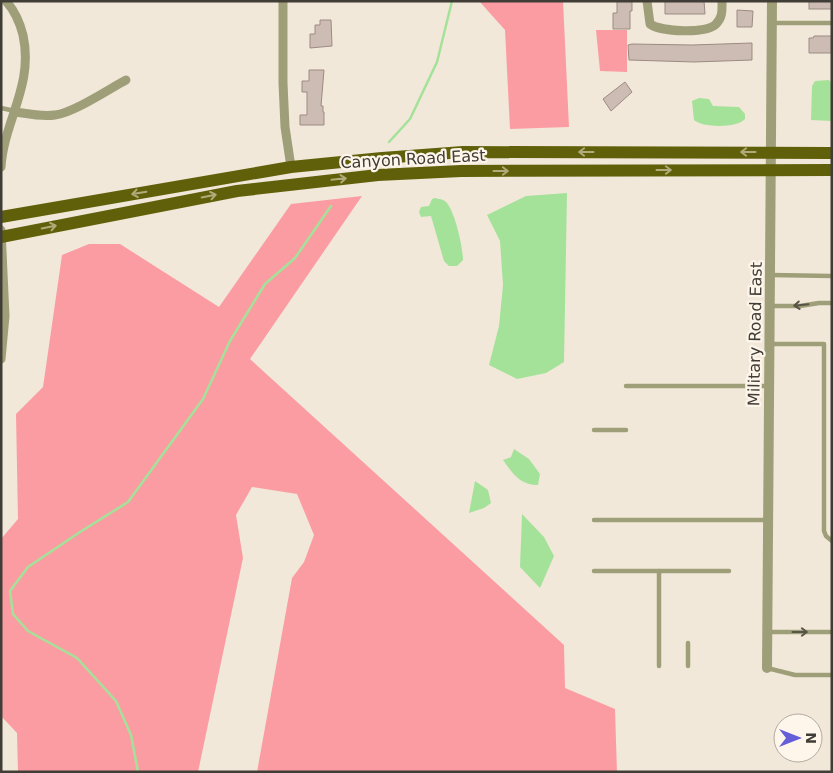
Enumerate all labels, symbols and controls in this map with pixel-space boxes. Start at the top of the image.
street label: Canyon Road East [340,146,486,172]
one-way arrow [578,147,594,157]
one-way arrow [740,147,756,157]
one-way arrow [655,165,671,175]
one-way arrow [492,166,509,176]
one-way arrow [331,174,347,184]
one-way arrow [132,189,148,199]
one-way arrow [200,191,216,201]
one-way arrow [41,222,57,232]
street label: Military Road East [744,262,766,406]
one-way arrow [794,300,810,310]
one-way arrow [791,627,807,637]
north arrow [773,713,823,763]
text: N [803,732,819,744]

